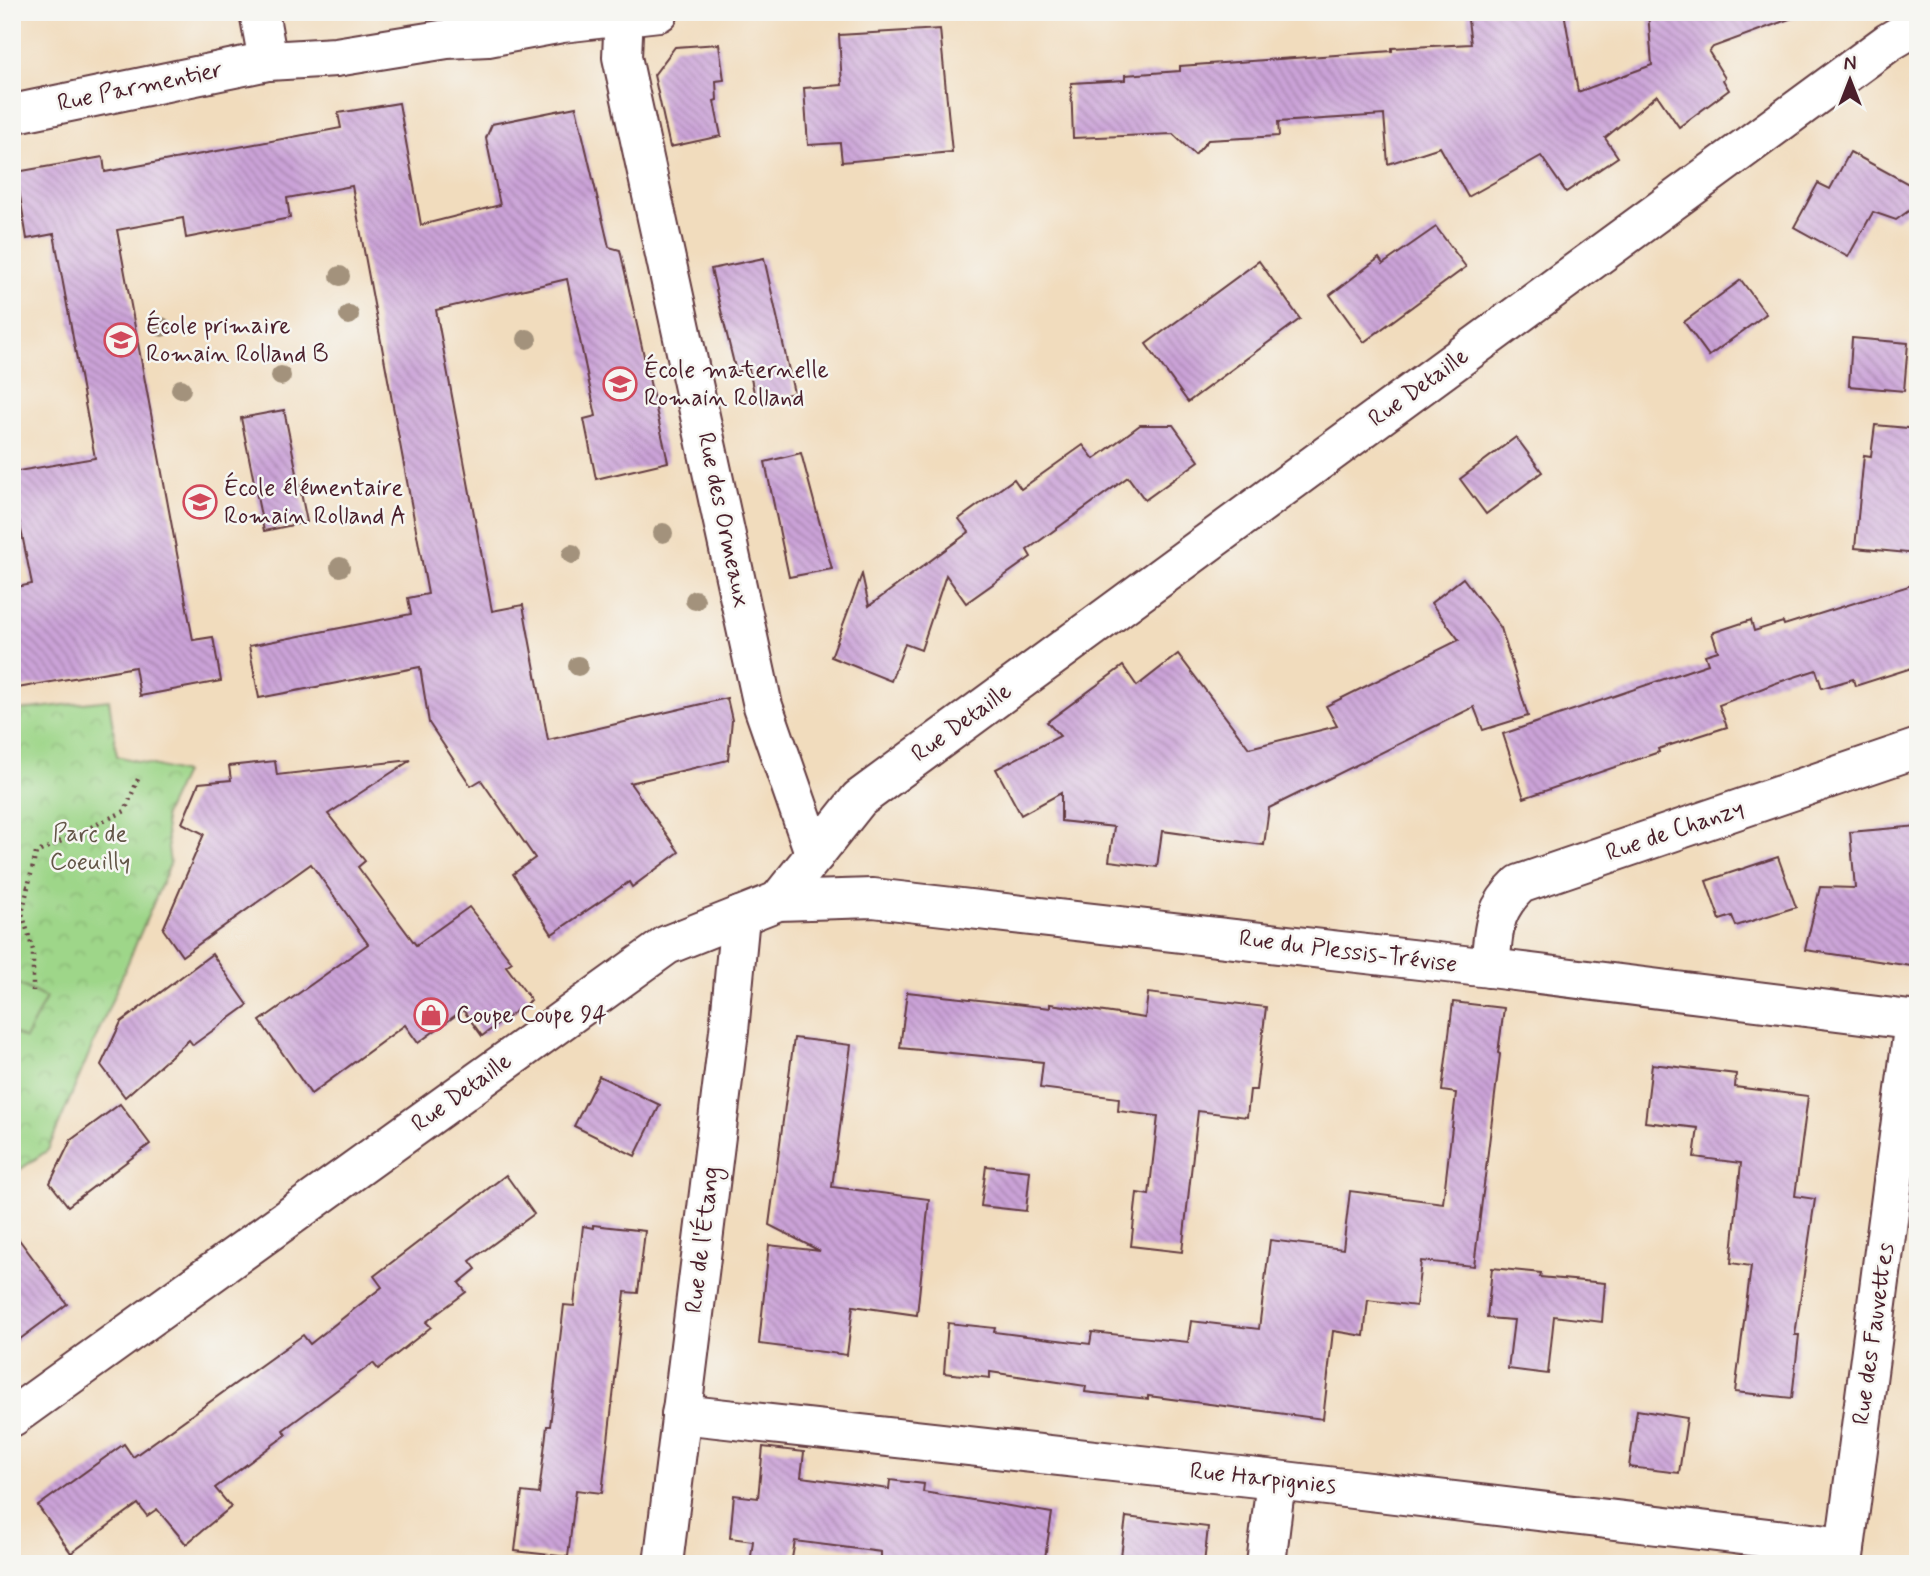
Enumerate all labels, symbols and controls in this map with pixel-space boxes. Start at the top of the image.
north arrow [1814,46,1884,116]
text: N [1844,52,1856,77]
street label: Rue Parmentier [55,54,225,120]
place label: École primaire Romain Rolland B [146,309,329,370]
school or university icon: École primaire Romain Rolland B [102,321,140,359]
street label: Rue Detaille [1363,341,1475,435]
place label: École maternelle Romain Rolland [644,353,829,414]
school or university icon: École maternelle Romain Rolland [601,365,639,403]
street label: Rue des Ormeaux [689,430,757,610]
place label: École élémentaire Romain Rolland A [224,471,406,532]
school or university icon: École élémentaire Romain Rolland A [181,483,219,521]
street label: Rue Detaille [906,676,1018,770]
street label: Rue de Chanzy [1602,793,1748,869]
park label: Parc de Coeuilly [50,819,130,878]
street label: Rue du Plessis-Trévise [1237,923,1459,981]
shop icon: Coupe Coupe 94 [412,996,450,1034]
place label: Coupe Coupe 94 [456,1000,607,1031]
street label: Rue Detaille [406,1046,518,1140]
street label: Rue de l'Étang [677,1165,729,1315]
street label: Rue des Fauvettes [1846,1241,1902,1427]
street label: Rue Harpignies [1188,1456,1338,1502]

